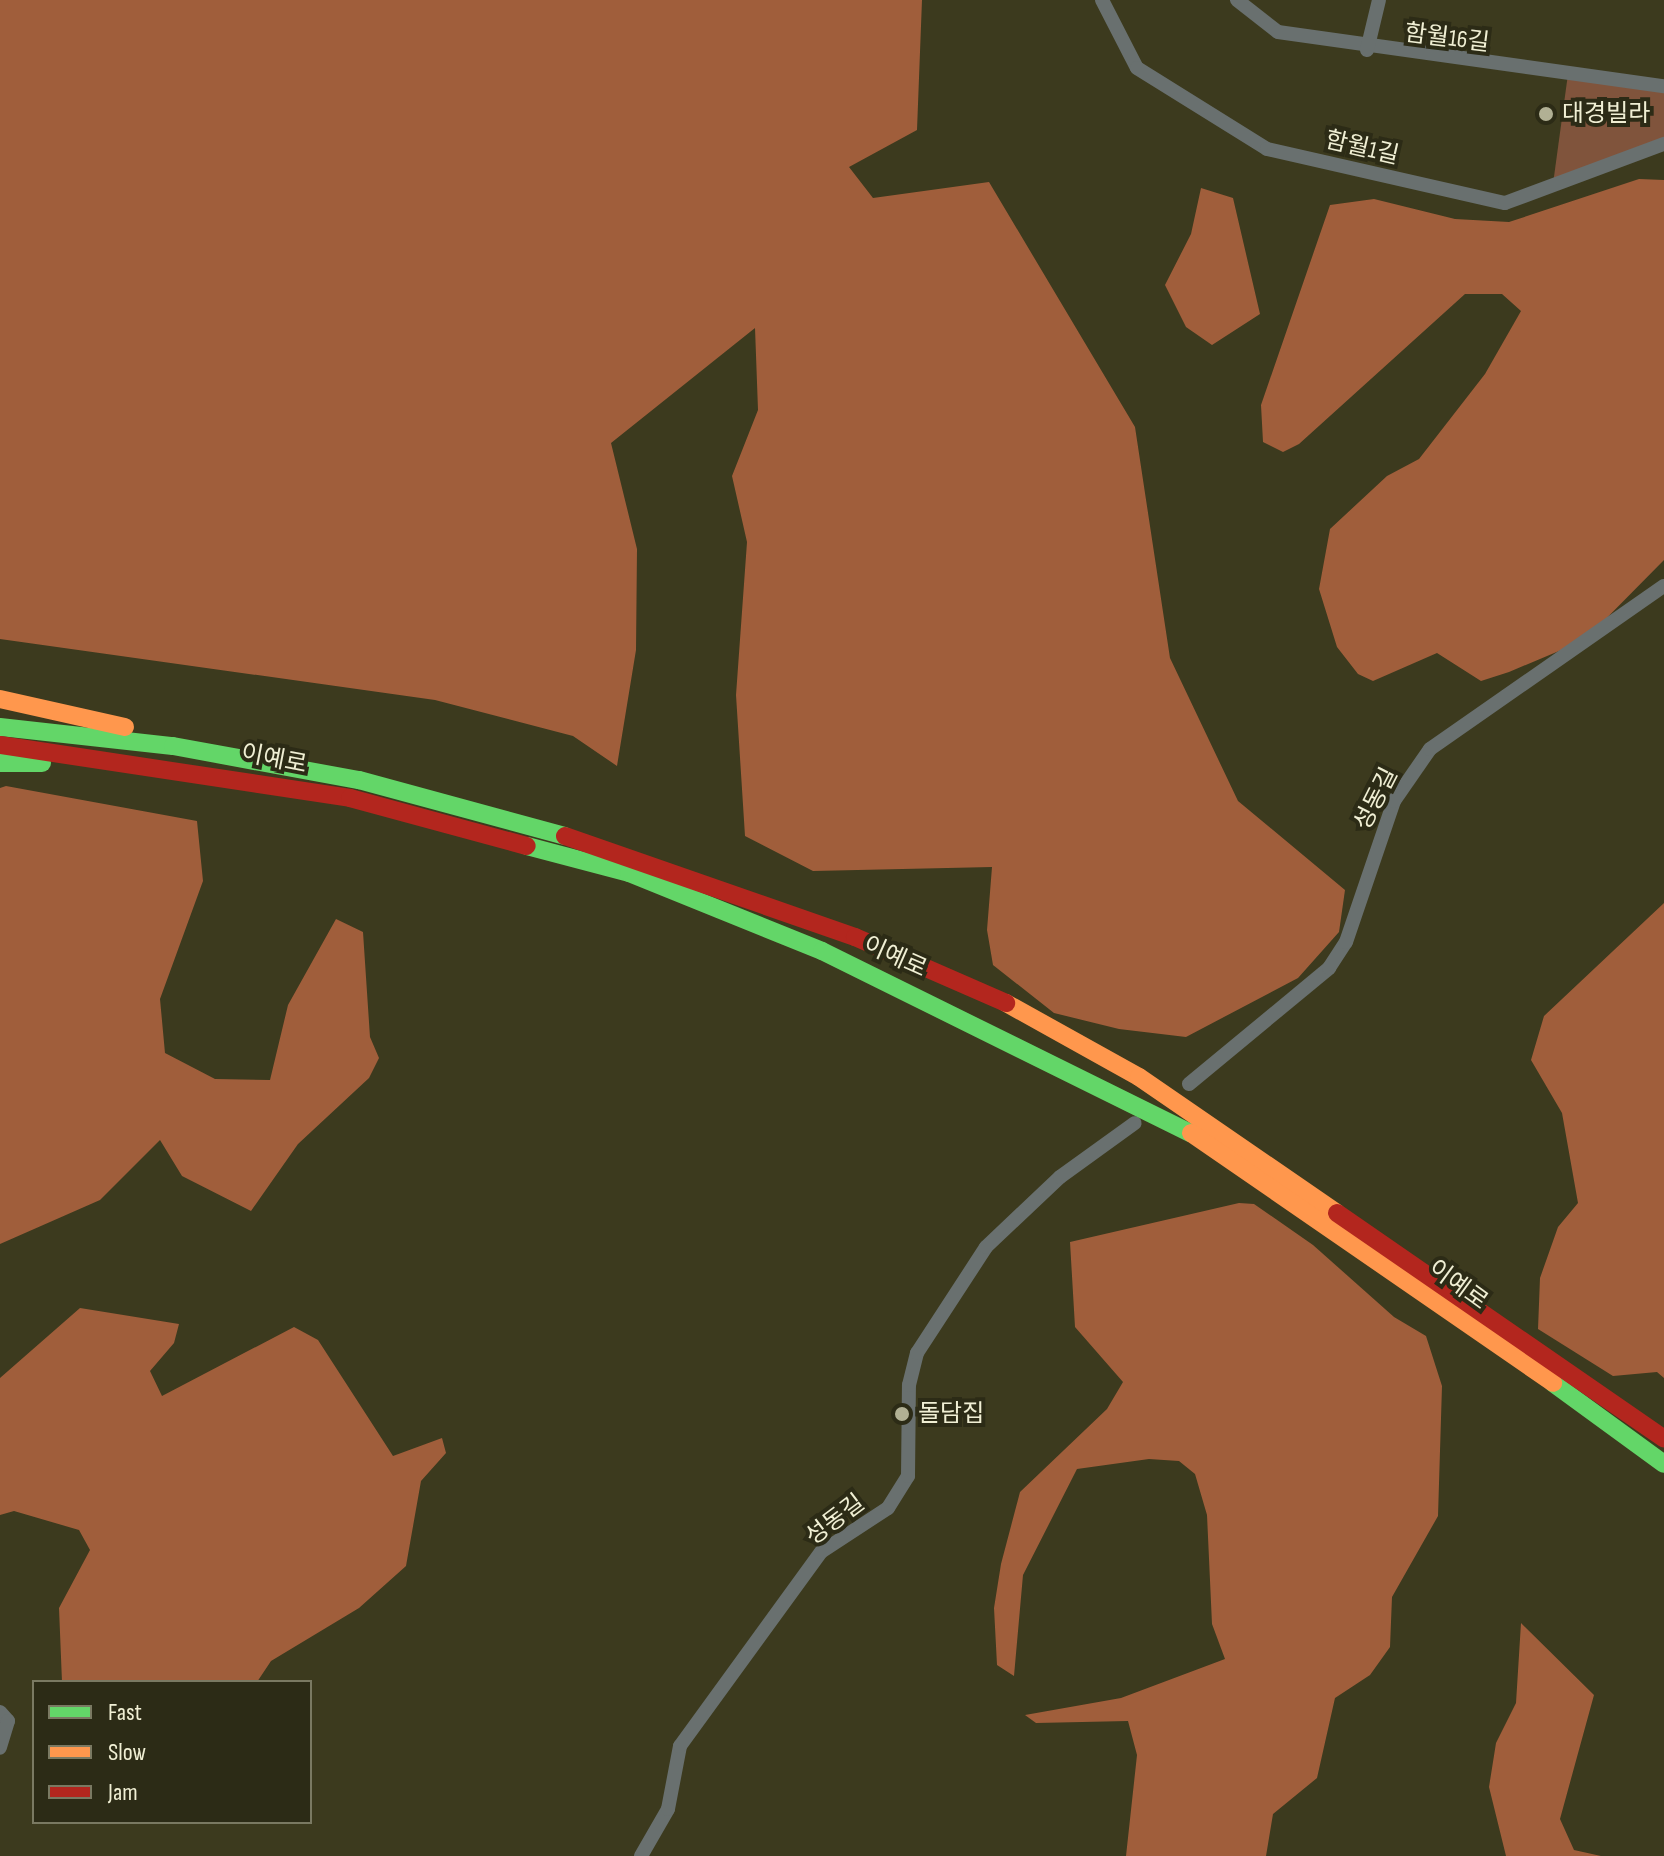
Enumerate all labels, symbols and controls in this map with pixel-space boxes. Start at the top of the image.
street label: 함월16길 [1403,19,1491,57]
place label: 대경빌라 [1562,100,1650,128]
marker: 대경빌라 [1537,105,1555,123]
street label: 함월1길 [1322,126,1402,170]
street label: 이예로 [239,739,309,779]
street label: 성동길 [1348,763,1404,835]
street label: 이예로 [859,930,931,984]
street label: 이예로 [1423,1254,1493,1316]
place label: 돌담집 [918,1400,984,1428]
marker: 돌담집 [893,1405,911,1423]
street label: 성동길 [800,1489,870,1551]
legend [32,1680,312,1824]
text: Fast [108,1698,142,1727]
text: Slow [108,1738,146,1767]
text: Jam [108,1778,138,1807]

